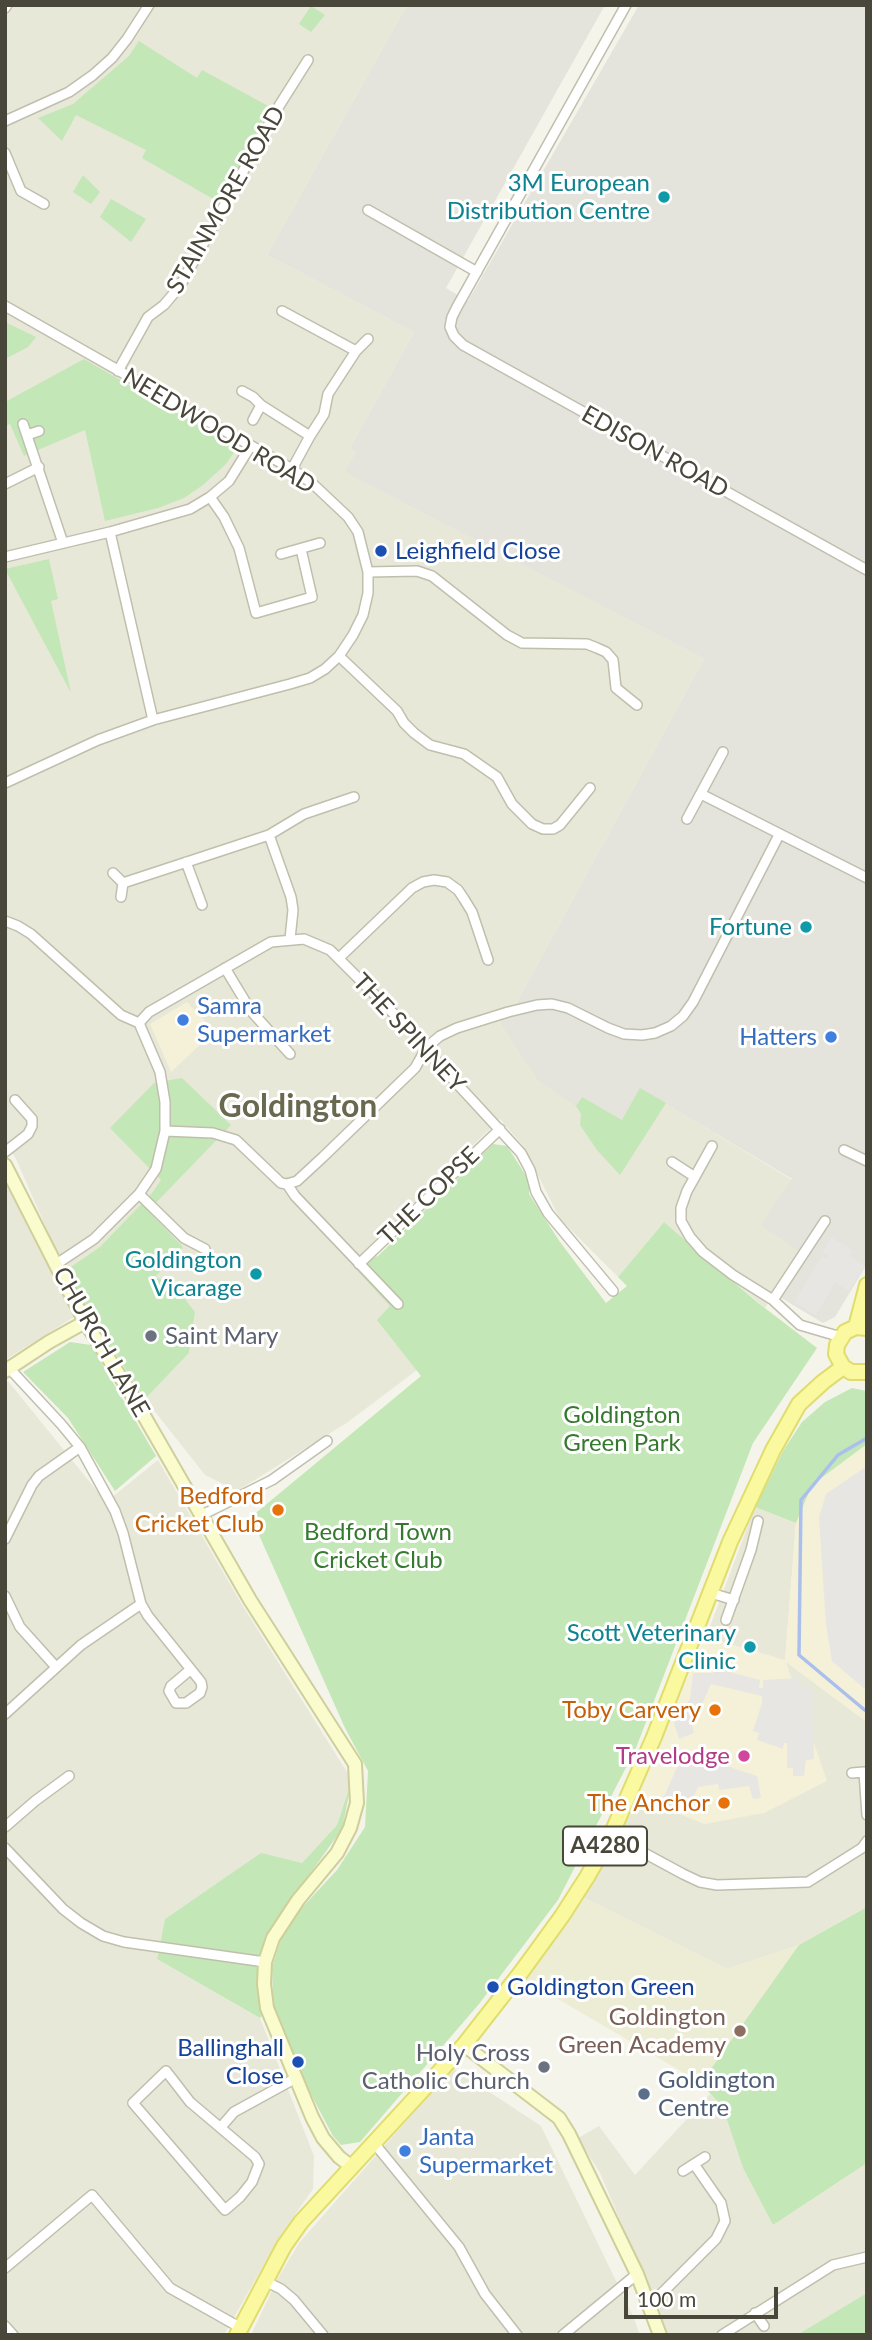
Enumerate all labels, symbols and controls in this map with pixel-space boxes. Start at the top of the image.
street label: STAINMORE ROAD [161,101,291,299]
place label: 3M European Distribution Centre [447,169,650,225]
marker: 3M European Distribution Centre [656,189,672,205]
street label: NEEDWOOD ROAD [117,362,321,500]
street label: EDISON ROAD [576,400,734,504]
place label: Leighfield Close [395,537,561,565]
marker: Leighfield Close [373,543,389,559]
place label: Fortune [709,913,792,941]
marker: Fortune [798,919,814,935]
street label: THE SPINNEY [347,968,471,1098]
place label: Samra Supermarket [197,992,331,1048]
marker: Samra Supermarket [175,1012,191,1028]
place label: Hatters [739,1023,817,1051]
marker: Hatters [823,1029,839,1045]
district label: Goldington [219,1088,377,1126]
street label: THE COPSE [373,1141,485,1251]
place label: Goldington Vicarage [125,1246,242,1302]
street label: CHURCH LANE [46,1262,156,1422]
marker: Goldington Vicarage [248,1266,264,1282]
place label: Saint Mary [165,1322,278,1350]
marker: Saint Mary [143,1328,159,1344]
park label: Goldington Green Park [563,1401,681,1457]
place label: Bedford Cricket Club [135,1482,264,1538]
marker: Bedford Cricket Club [270,1502,286,1518]
park label: Bedford Town Cricket Club [304,1518,452,1574]
place label: Scott Veterinary Clinic [567,1619,736,1675]
marker: Scott Veterinary Clinic [742,1639,758,1655]
place label: Toby Carvery [562,1696,701,1724]
marker: Toby Carvery [707,1702,723,1718]
place label: Travelodge [616,1742,730,1770]
marker: Travelodge [736,1748,752,1764]
place label: The Anchor [587,1789,710,1817]
marker: The Anchor [716,1795,732,1811]
road number: A4280 [563,1826,647,1866]
place label: Goldington Green [507,1973,695,2001]
marker: Goldington Green [485,1979,501,1995]
place label: Goldington Green Academy [558,2003,726,2059]
marker: Goldington Green Academy [732,2023,748,2039]
place label: Ballinghall Close [177,2034,284,2090]
place label: Holy Cross Catholic Church [362,2039,530,2095]
marker: Ballinghall Close [290,2054,306,2070]
marker: Holy Cross Catholic Church [536,2059,552,2075]
place label: Goldington Centre [658,2066,775,2122]
marker: Goldington Centre [636,2086,652,2102]
place label: Janta Supermarket [419,2123,553,2179]
marker: Janta Supermarket [397,2143,413,2159]
scale bar [627,2274,781,2318]
text: 100 m [637,2286,696,2311]

